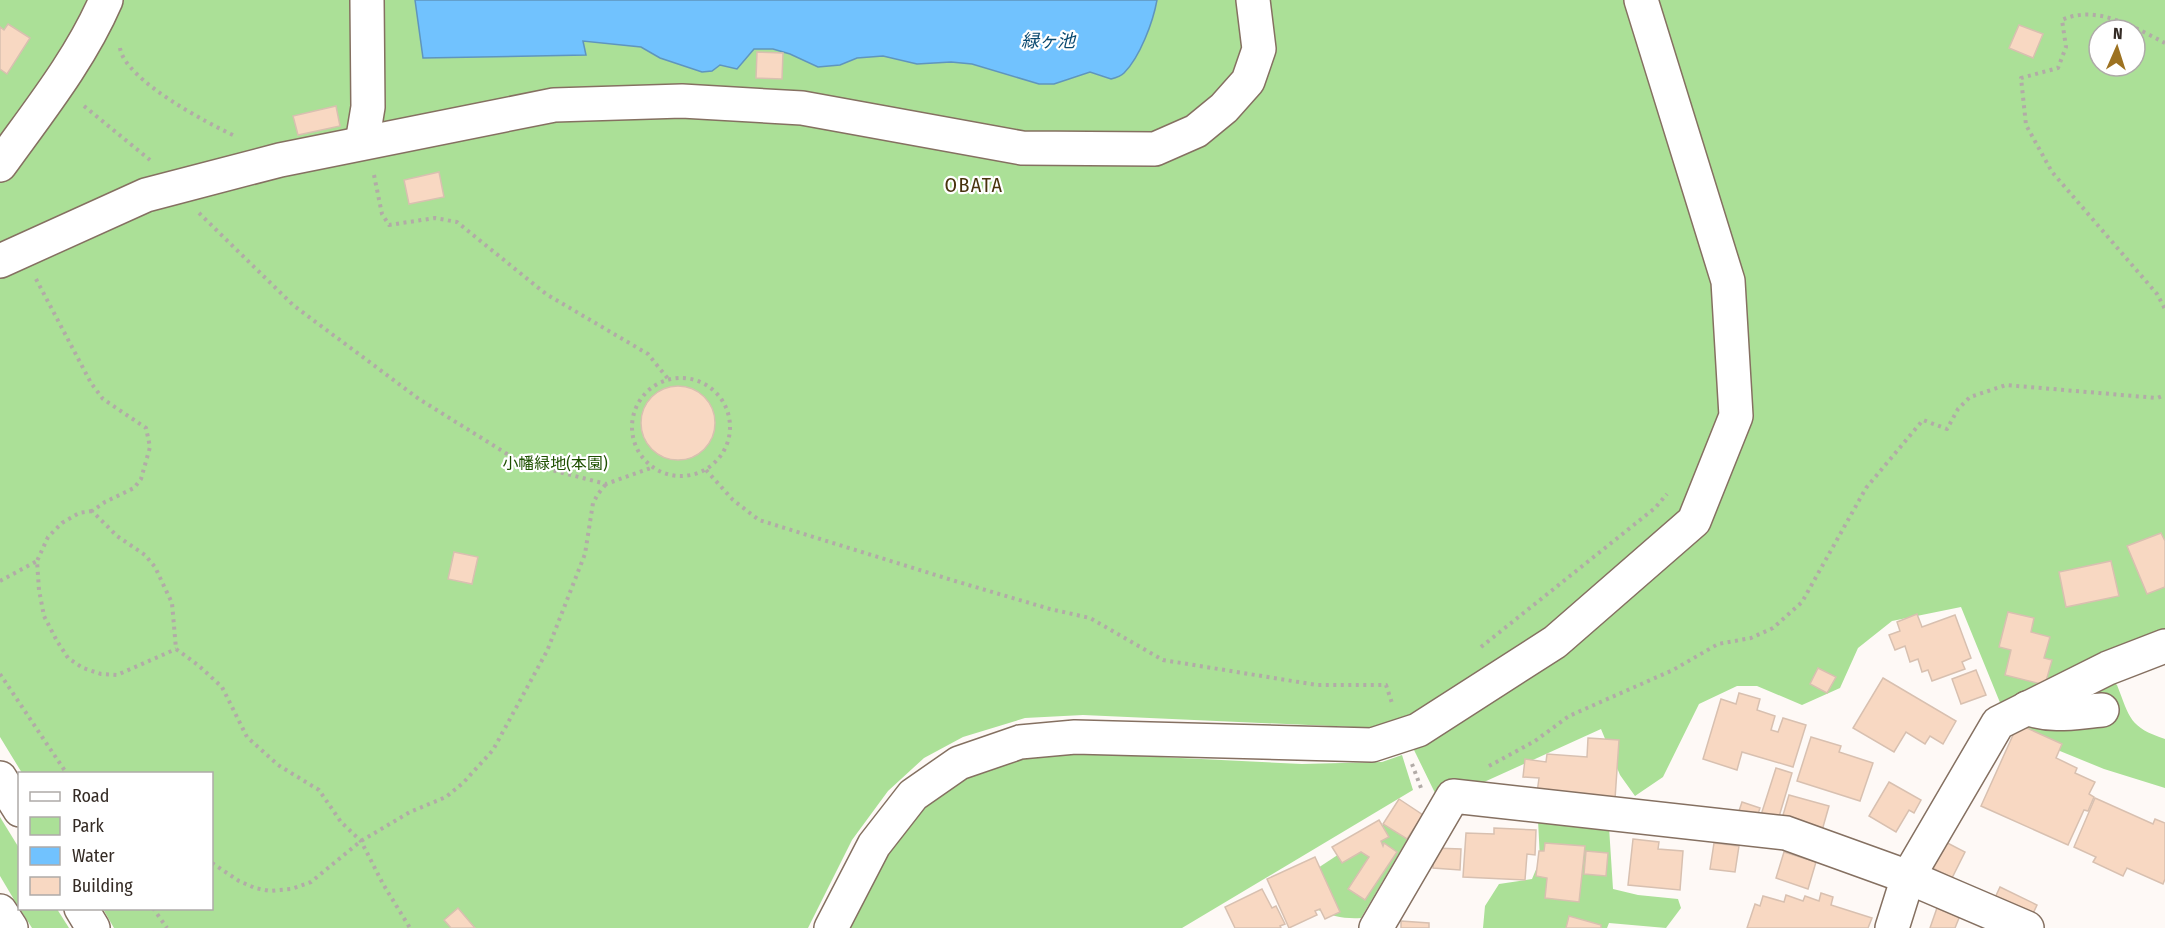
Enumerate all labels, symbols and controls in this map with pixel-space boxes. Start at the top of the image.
north arrow [2087,18,2147,78]
text: N [2112,24,2123,43]
water label: 緑ヶ池 [1021,30,1077,52]
district label: OBATA [944,173,1004,197]
park label: 小幡緑地(本園) [502,454,608,473]
legend [18,772,213,910]
text: Road [72,785,109,807]
text: Park [72,815,105,837]
text: Water [72,845,115,867]
text: Building [72,875,133,897]

